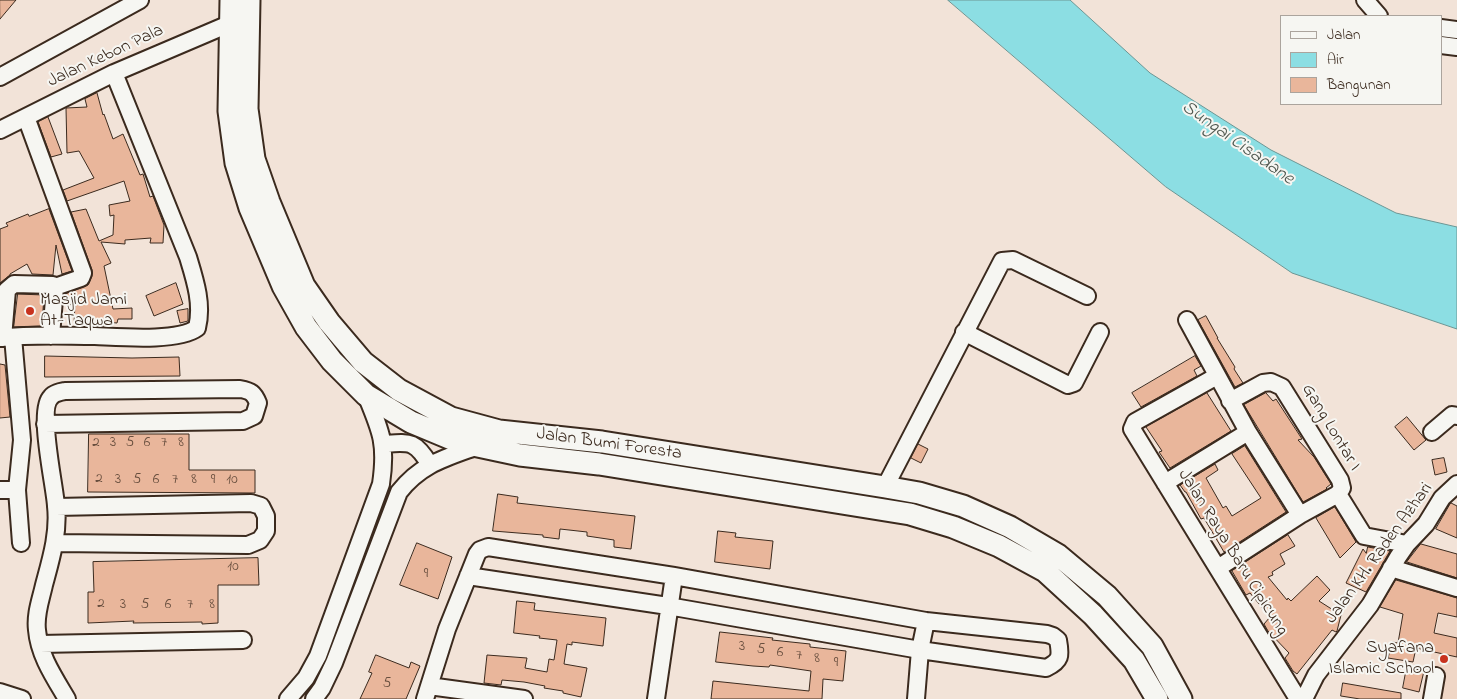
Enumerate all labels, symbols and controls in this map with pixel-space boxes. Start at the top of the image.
legend [1280,15,1442,105]
street label: Jalan Kebon Pala [45,21,167,93]
text: Jalan [1327,24,1360,46]
text: Air [1327,49,1344,71]
text: Bangunan [1327,74,1391,96]
water label: Sungai Cisadane [1176,97,1298,191]
place label: Masjid Jami At-Taqwa [40,290,127,332]
marker: Masjid Jami At-Taqwa [24,305,36,317]
street label: Gang Lontar I [1296,381,1364,475]
street label: Jalan Bumi Foresta [535,424,683,466]
house number: 2 [92,435,100,453]
house number: 3 [110,435,116,453]
house number: 5 [126,435,134,453]
house number: 6 [144,435,150,453]
house number: 7 [161,435,167,453]
house number: 8 [178,435,184,453]
street label: Jalan Raya Baru Cipicung [1172,466,1292,640]
house number: 2 [95,471,103,489]
house number: 3 [115,472,121,490]
house number: 5 [133,472,141,490]
house number: 6 [153,472,159,490]
house number: 7 [172,472,178,490]
house number: 8 [191,472,197,490]
house number: 9 [211,472,215,490]
house number: 10 [226,472,238,490]
street label: Jalan KH. Raden Azhari [1322,479,1438,629]
house number: 10 [227,559,239,577]
house number: 9 [424,566,428,584]
house number: 2 [97,596,105,614]
house number: 3 [120,597,126,615]
house number: 5 [141,597,149,615]
house number: 6 [165,597,171,615]
house number: 7 [187,597,193,615]
house number: 8 [209,597,215,615]
place label: Syafana Islamic School [1329,638,1434,681]
house number: 3 [739,639,745,657]
house number: 5 [757,642,765,660]
house number: 6 [777,645,783,663]
house number: 7 [796,648,802,666]
house number: 8 [814,651,820,669]
marker: Syafana Islamic School [1438,653,1450,665]
house number: 9 [834,655,838,673]
house number: 5 [383,676,391,694]

